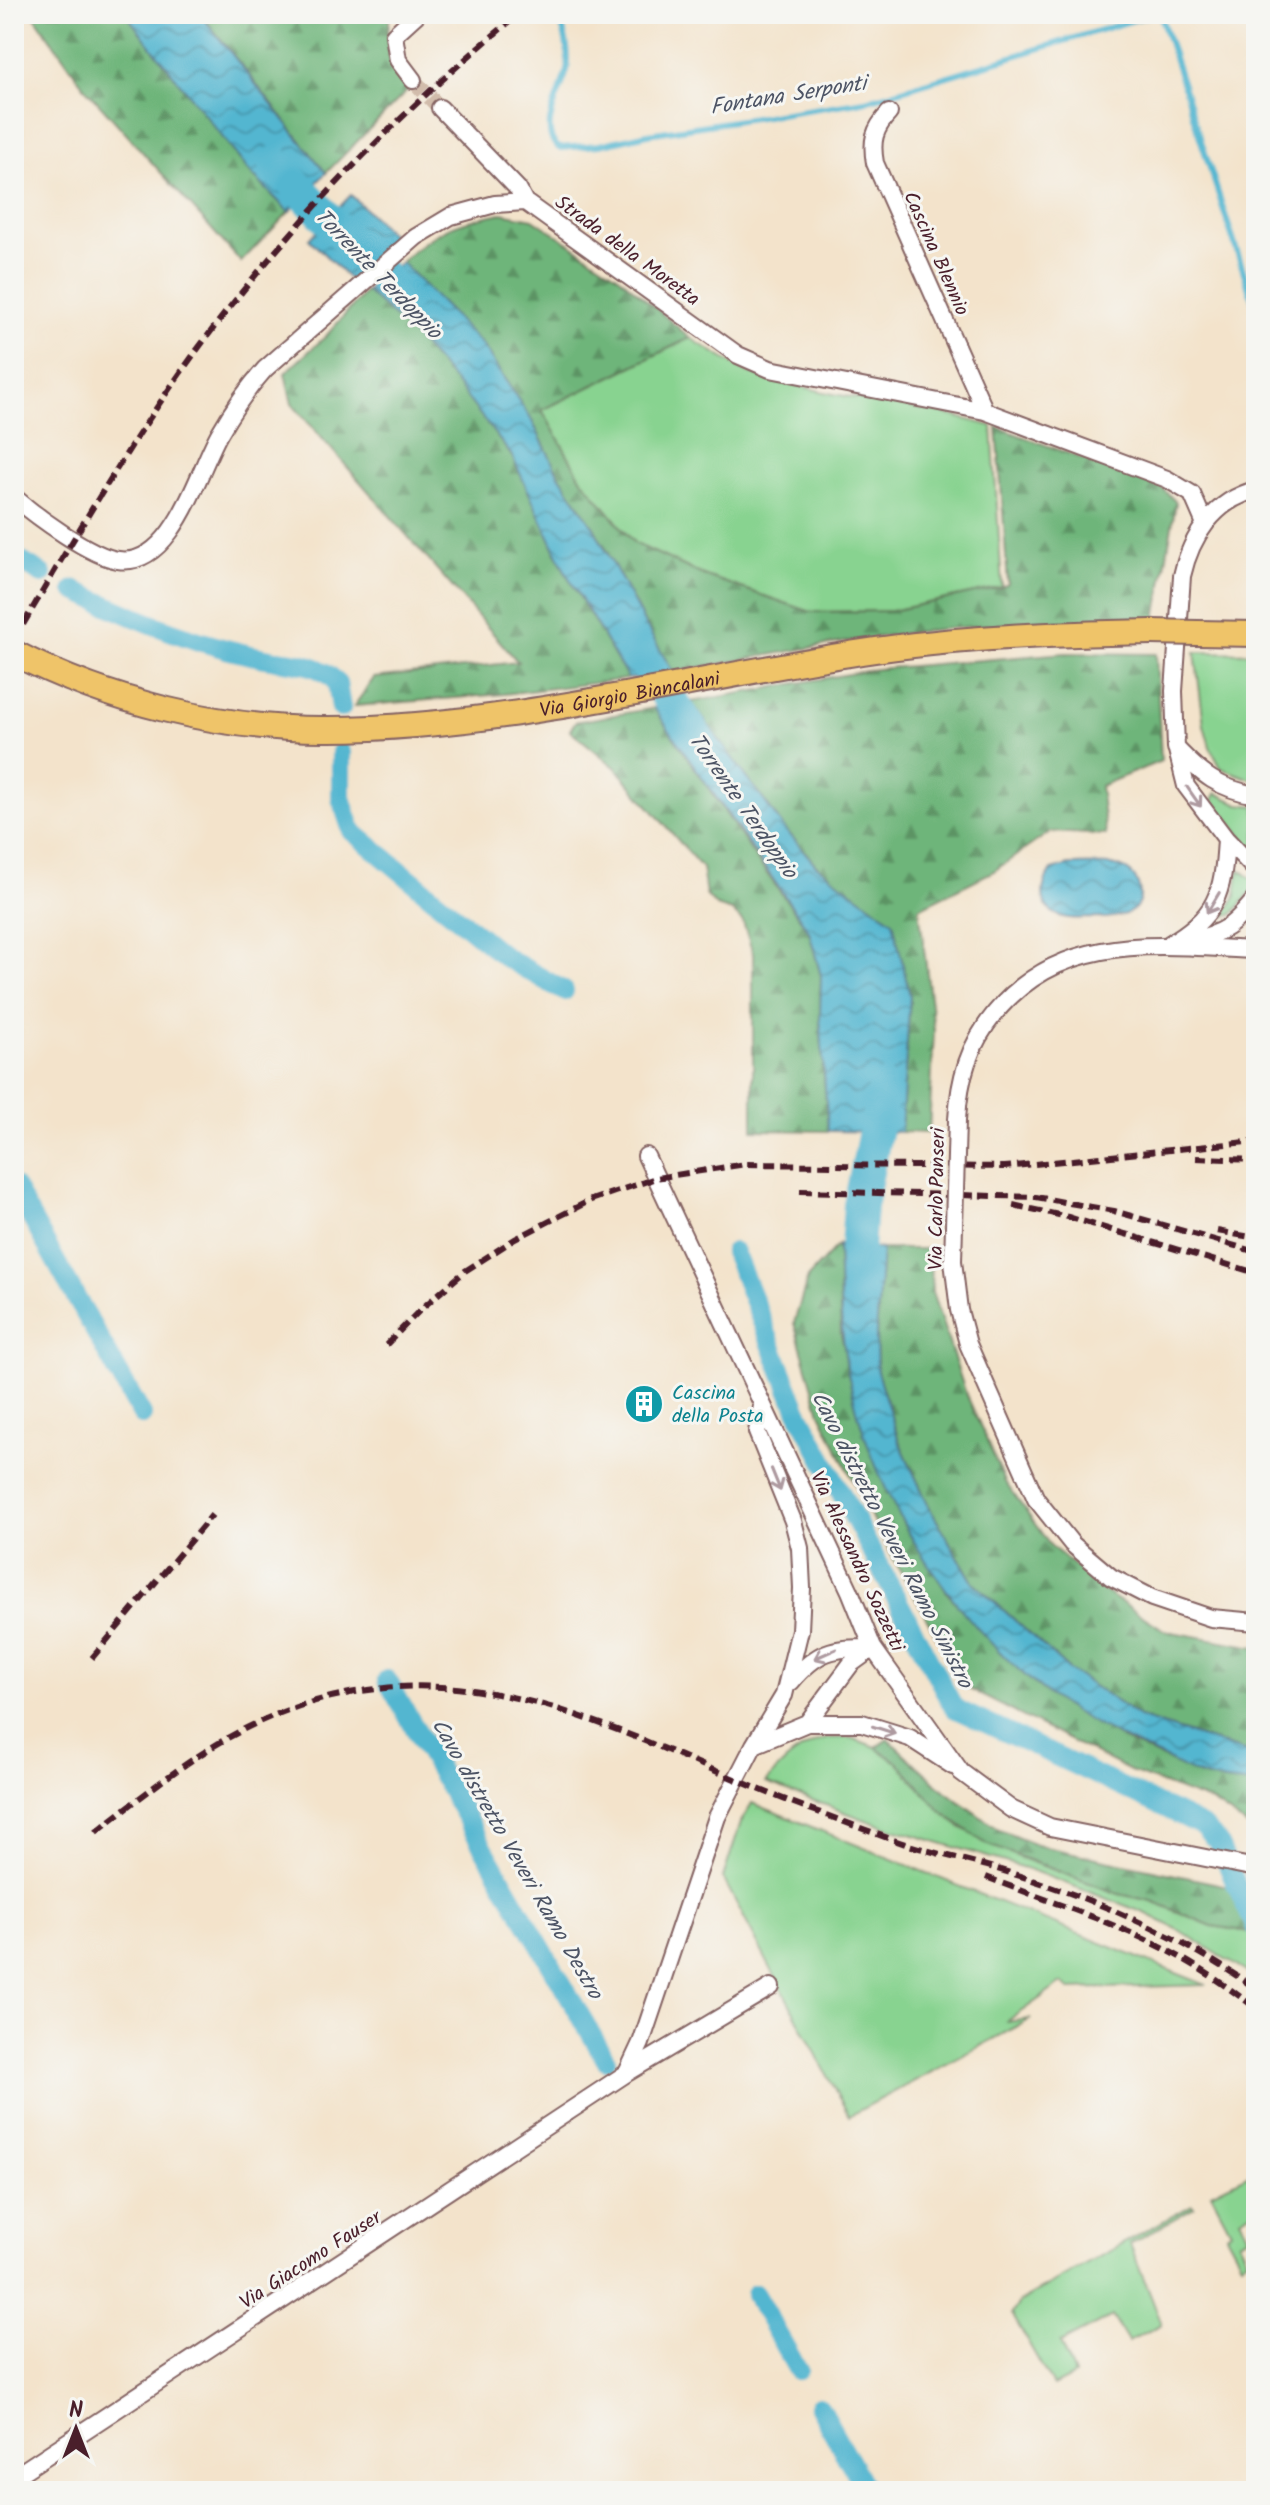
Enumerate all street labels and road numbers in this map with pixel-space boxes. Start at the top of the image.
street label: Cascina Blennio [893,186,977,321]
street label: Strada della Moretta [547,188,706,315]
street label: Via Giorgio Biancalani [537,663,724,728]
street label: Via Carlo Panseri [921,1126,955,1271]
street label: Via Alessandro Sozzetti [800,1466,913,1659]
street label: Via Giacomo Fauser [234,2202,390,2319]

